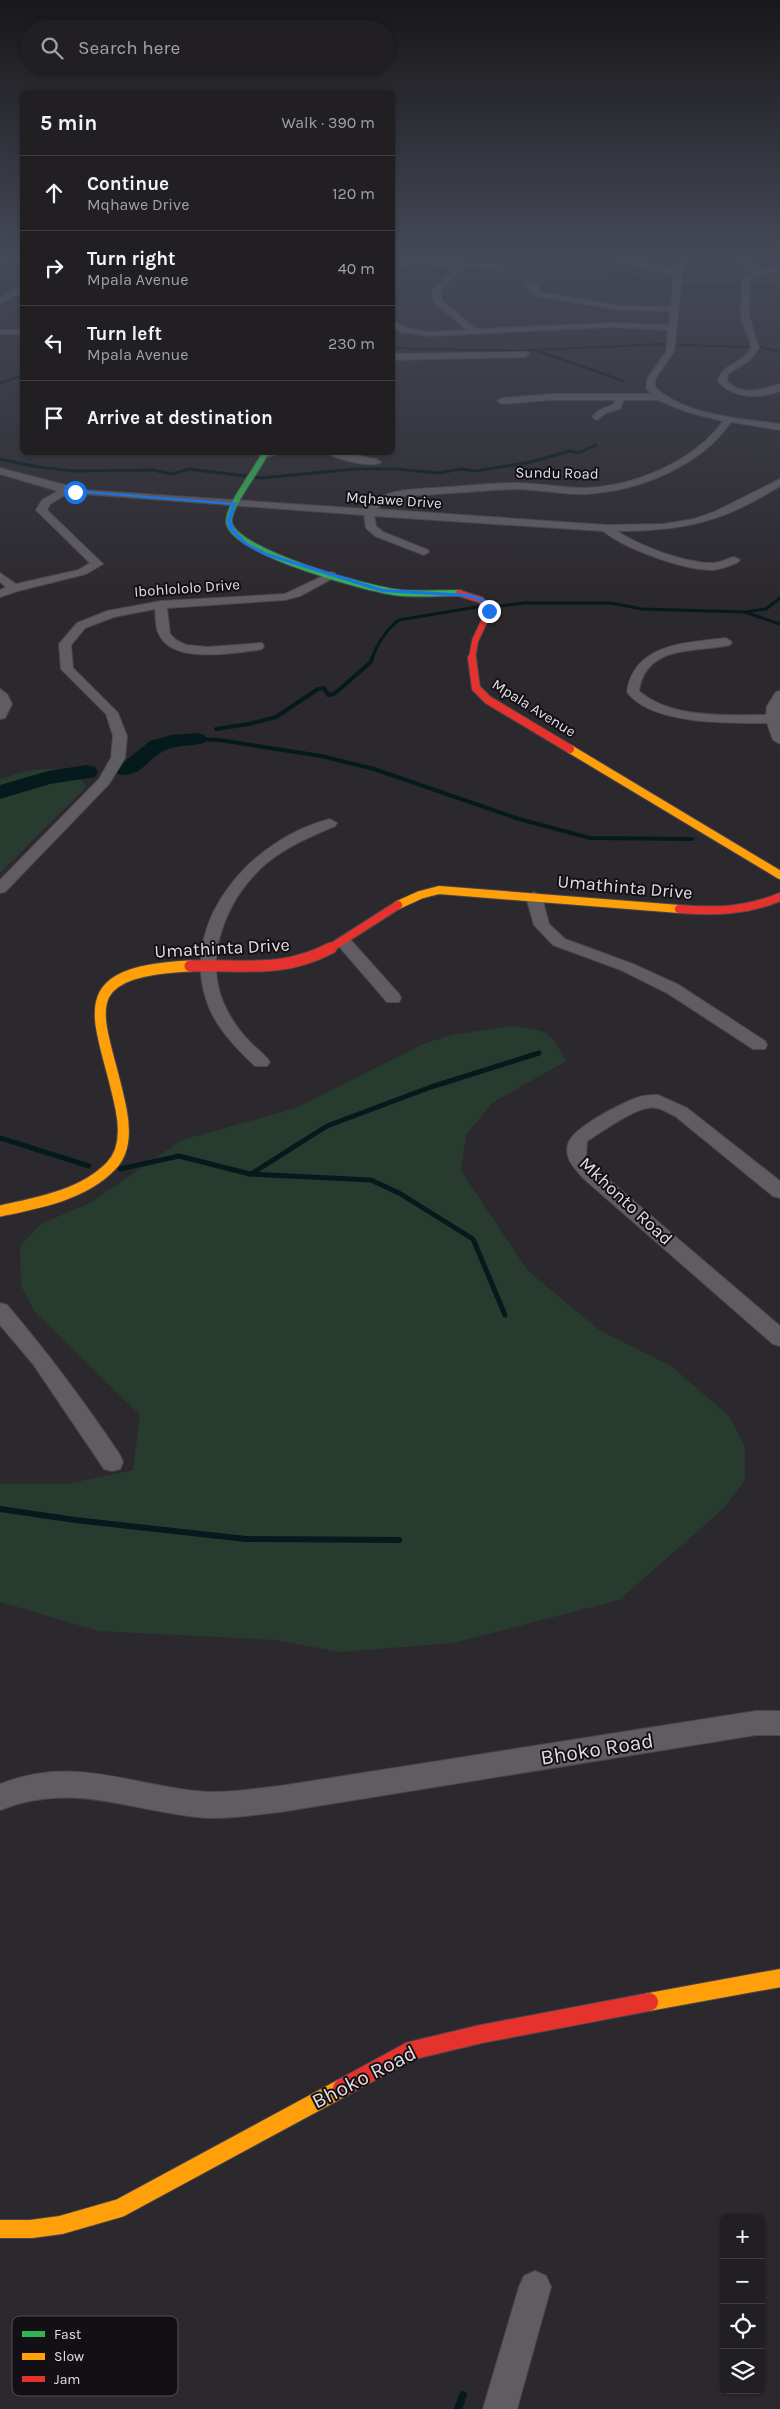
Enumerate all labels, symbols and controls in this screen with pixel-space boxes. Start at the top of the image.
search box [20,20,395,75]
icon: search [38,34,66,62]
text: Search here [78,37,180,59]
text: 5 min [40,111,97,135]
text: Walk · 390 m [281,113,375,132]
text: Continue [87,173,169,195]
icon: ahead [40,179,68,207]
text: 120 m [332,184,375,203]
text: Mqhawe Drive [87,195,189,214]
text: Turn right [87,248,176,270]
icon: right [40,254,68,282]
text: 40 m [338,259,375,278]
text: Mpala Avenue [87,270,188,289]
text: Turn left [87,323,162,345]
icon: left [40,329,68,357]
text: 230 m [328,334,375,353]
text: Mpala Avenue [87,345,188,364]
icon: arrive [40,404,68,432]
text: Arrive at destination [87,407,273,429]
street label: Sundu Road [515,463,599,483]
route start [64,481,87,504]
street label: Mqhawe Drive [346,488,442,512]
street label: Ibohlololo Drive [133,575,241,601]
route end [478,600,501,623]
street label: Mpala Avenue [489,675,579,741]
street label: Umathinta Drive [557,870,693,904]
street label: Umathinta Drive [154,933,290,963]
street label: Mkhonto Road [575,1152,677,1250]
street label: Bhoko Road [539,1728,655,1770]
street label: Bhoko Road [308,2040,420,2114]
map controls [720,2214,765,2394]
button: + [720,2214,765,2259]
button: − [720,2259,765,2304]
button: locate [720,2304,765,2349]
legend [12,2316,178,2396]
text: Fast [54,2326,81,2343]
text: Slow [54,2348,84,2365]
button: layers [720,2349,765,2394]
text: Jam [54,2371,80,2388]

